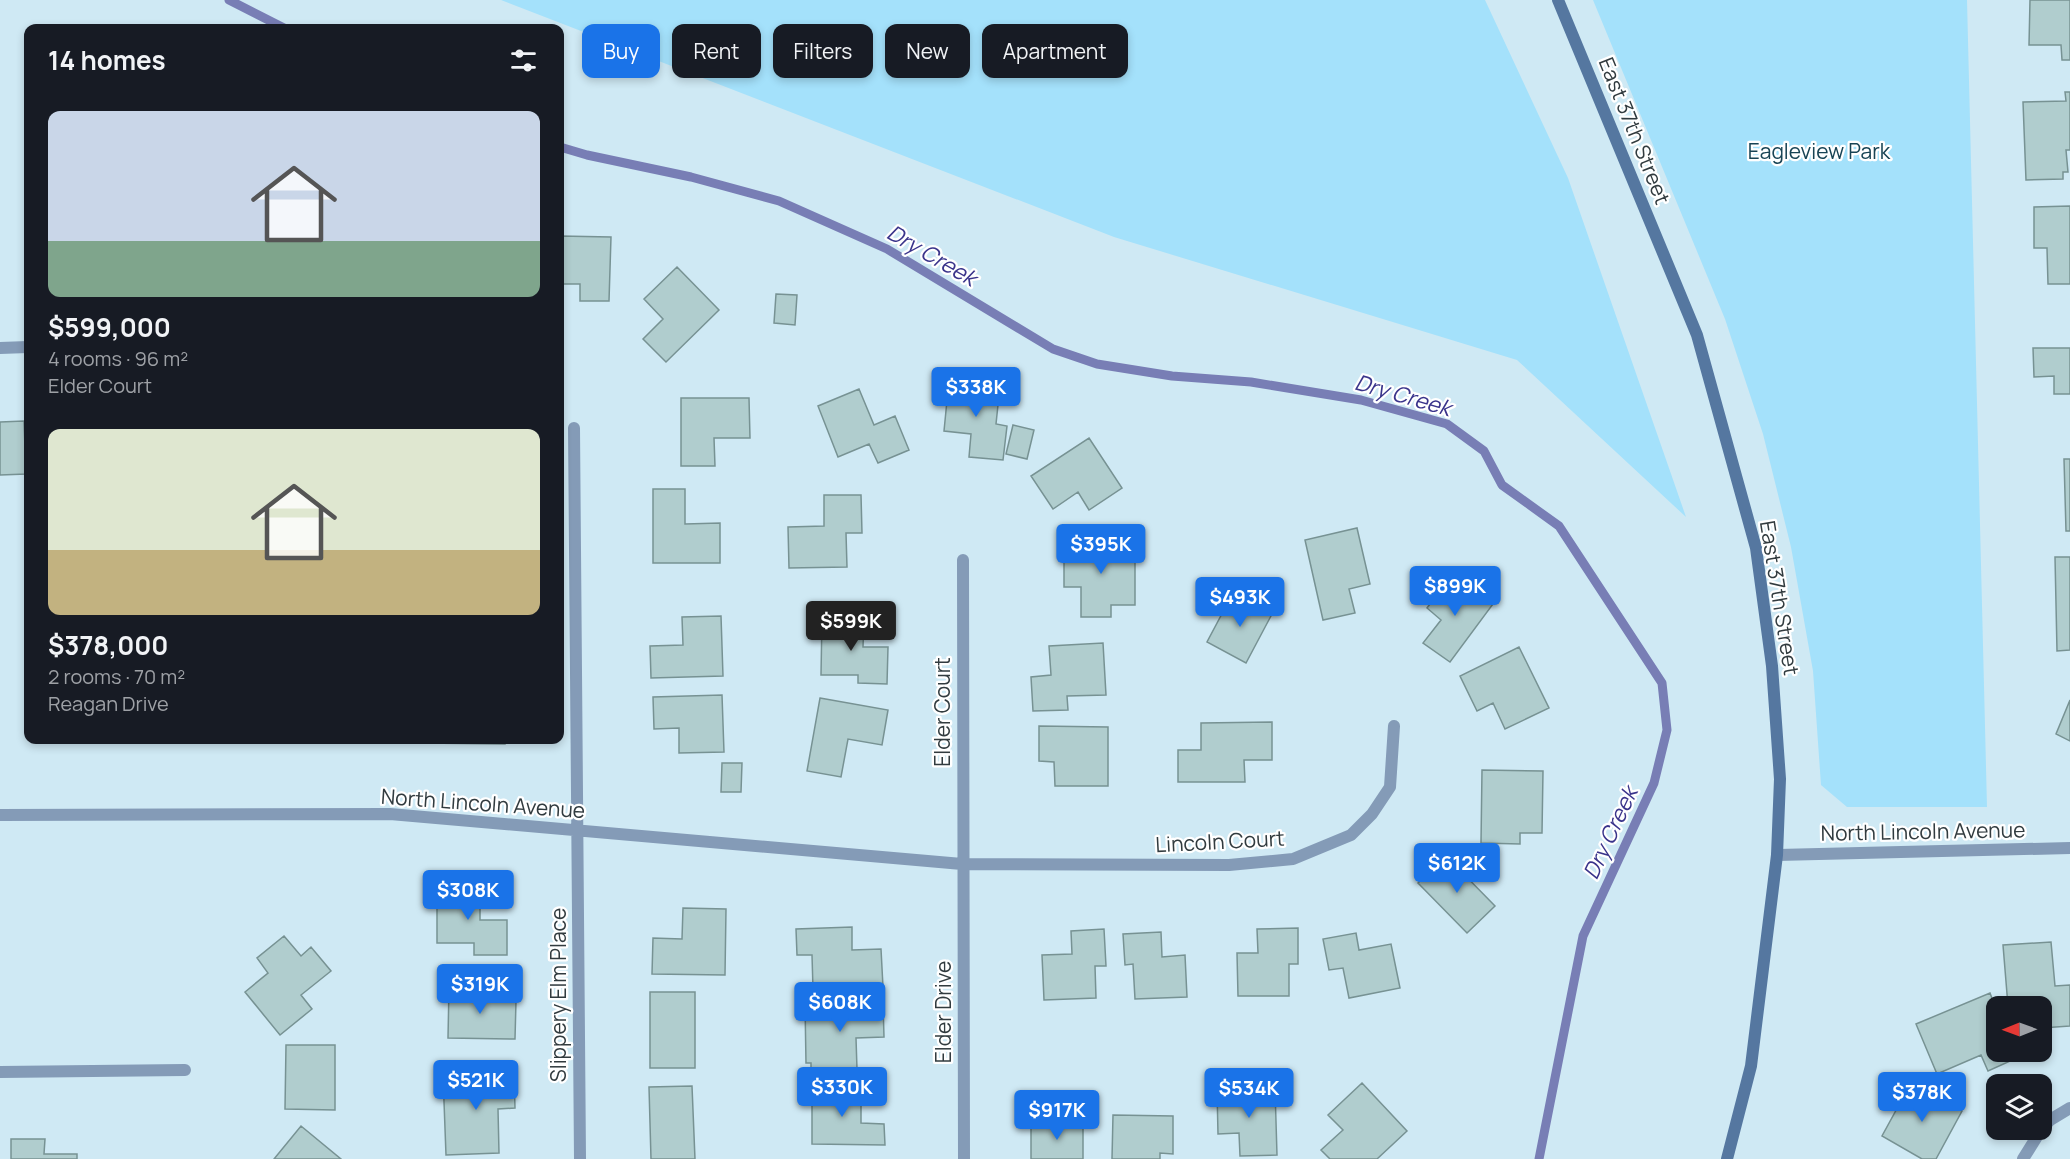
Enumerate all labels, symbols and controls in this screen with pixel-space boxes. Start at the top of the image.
chip: Buy [582,24,660,78]
chip: Rent [672,24,761,78]
chip: Filters [773,24,873,78]
chip: New [885,24,970,78]
chip: Apartment [982,24,1128,78]
text: 14 homes [48,42,166,78]
icon: filters [507,44,540,77]
street label: East 37th Street [1593,53,1677,208]
park label: Eagleview Park [1748,137,1891,165]
icon: home [240,150,348,258]
water label: Dry Creek [882,217,985,294]
text: $599,000 [48,309,171,345]
text: 4 rooms · 96 m² [48,345,188,372]
pin: $338K [934,367,1018,418]
water label: Dry Creek [1351,367,1458,424]
text: Elder Court [48,372,152,399]
text: $338K [945,373,1007,400]
icon: home [240,468,348,576]
street label: East 37th Street [1754,519,1806,677]
pin: $395K [1059,524,1143,575]
text: $395K [1070,530,1132,557]
pin: $899K [1413,566,1497,617]
text: $899K [1424,572,1486,599]
pin: $493K [1198,577,1282,628]
text: $493K [1209,583,1271,610]
pin: $599K [809,601,893,652]
text: $599K [820,607,882,634]
text: $378,000 [48,627,168,663]
street label: Elder Court [928,657,956,767]
text: 2 rooms · 70 m² [48,663,185,690]
text: Reagan Drive [48,690,169,717]
water label: Dry Creek [1576,779,1646,884]
street label: North Lincoln Avenue [380,782,586,824]
street label: North Lincoln Avenue [1820,815,2026,847]
street label: Lincoln Court [1155,824,1285,858]
pin: $612K [1415,843,1499,894]
text: $612K [1428,849,1486,876]
pin: $308K [426,870,510,921]
text: $308K [437,876,499,903]
street label: Slippery Elm Place [544,908,572,1082]
street label: Elder Drive [929,961,957,1063]
pin: $319K [438,964,522,1015]
text: $319K [451,970,509,997]
pin: $608K [798,982,882,1033]
text: $608K [808,988,872,1015]
north arrow [1986,996,2052,1062]
map controls [1986,996,2052,1140]
pin: $521K [434,1060,518,1111]
text: $521K [447,1066,505,1093]
pin: $330K [800,1067,884,1118]
pin: $534K [1207,1068,1291,1119]
pin: $378K [1880,1072,1964,1123]
text: $330K [811,1073,873,1100]
text: $534K [1218,1074,1280,1101]
button: layers [1986,1074,2052,1140]
text: $378K [1892,1078,1952,1105]
pin: $917K [1015,1090,1099,1141]
text: $917K [1028,1096,1086,1123]

